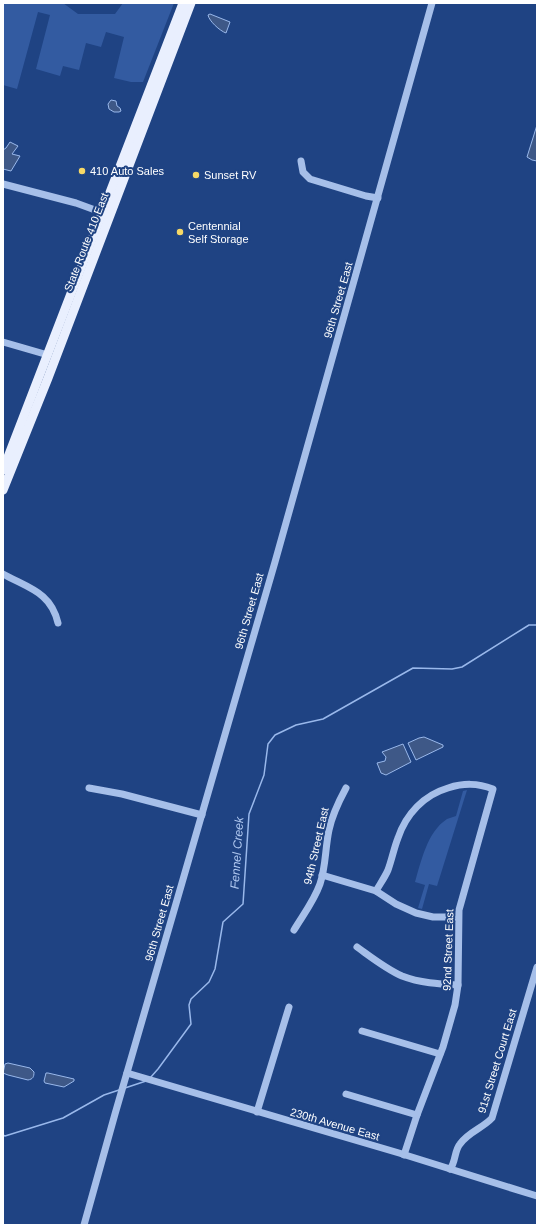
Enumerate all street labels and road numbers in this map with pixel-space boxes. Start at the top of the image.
street label: State Route 410 East [62,191,110,293]
street label: 96th Street East [321,260,355,340]
street label: 96th Street East [232,571,266,651]
street label: 94th Street East [301,806,331,886]
street label: 96th Street East [142,883,176,963]
street label: 92nd Street East [441,909,455,991]
street label: 91st Street Court East [475,1008,519,1114]
street label: 230th Avenue East [289,1106,381,1142]

